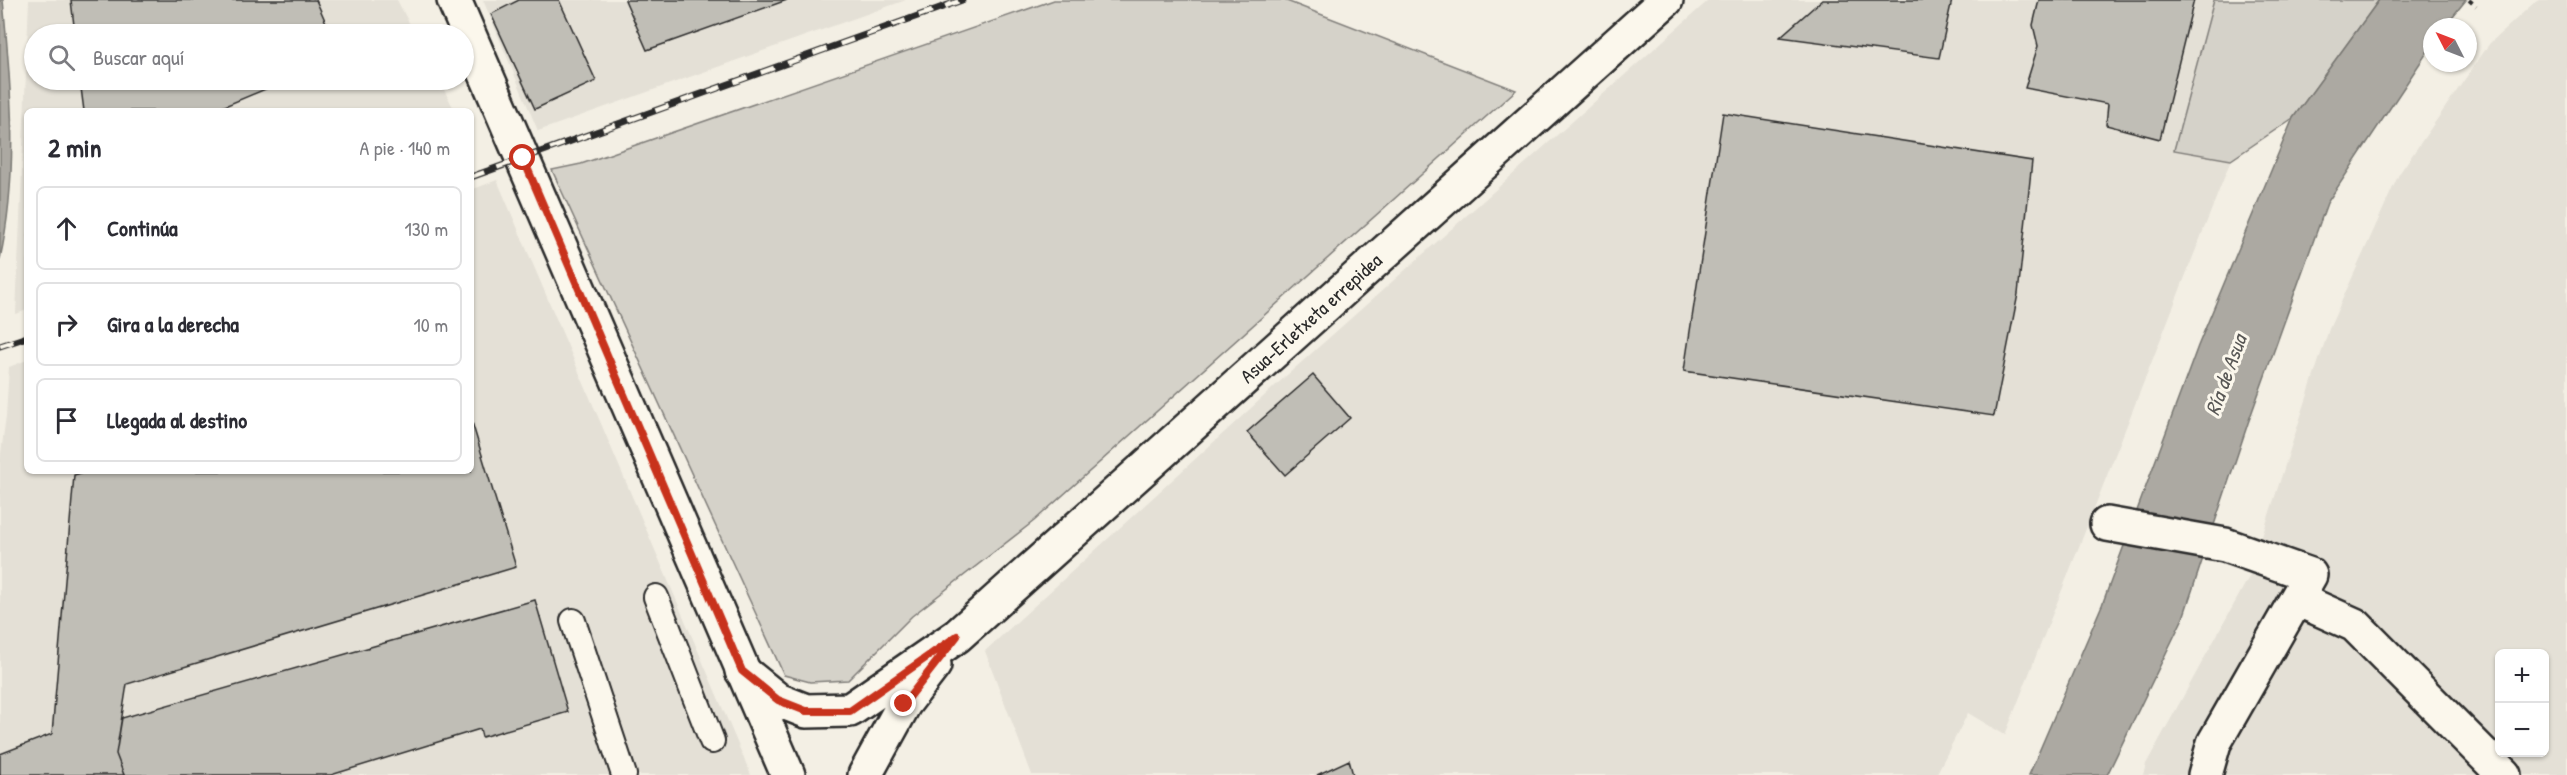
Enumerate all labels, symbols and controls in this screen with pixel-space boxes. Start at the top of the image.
north arrow [2423,18,2477,72]
search box [24,24,474,90]
icon: search [45,41,78,74]
text: Buscar aquí [93,42,185,72]
text: 2 min [48,130,101,165]
text: A pie · 140 m [360,134,450,161]
route start [509,144,535,170]
icon: ahead [50,212,83,245]
text: Continúa [107,213,178,243]
text: 130 m [405,215,448,242]
street label: Asua-Erletxeta errepidea [1234,247,1388,389]
icon: right [50,308,83,341]
text: Gira a la derecha [107,309,239,339]
text: 10 m [414,311,448,338]
water label: Ría de Asua [2198,328,2254,419]
icon: arrive [50,404,83,437]
text: Llegada al destino [107,405,247,435]
map controls [2495,649,2549,757]
button: + [2495,649,2549,703]
route end [890,690,916,716]
button: − [2495,703,2549,757]

